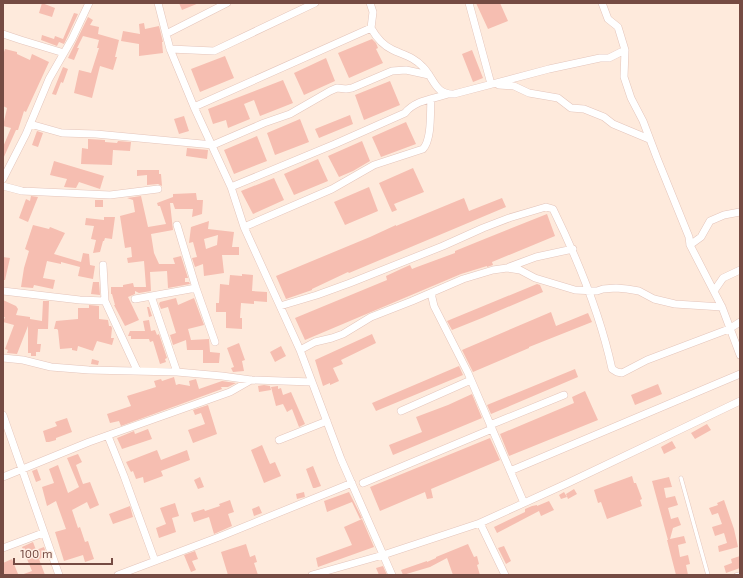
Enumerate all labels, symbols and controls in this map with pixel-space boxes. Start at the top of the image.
scale bar [14,540,112,566]
text: 100 m [20,546,52,560]

